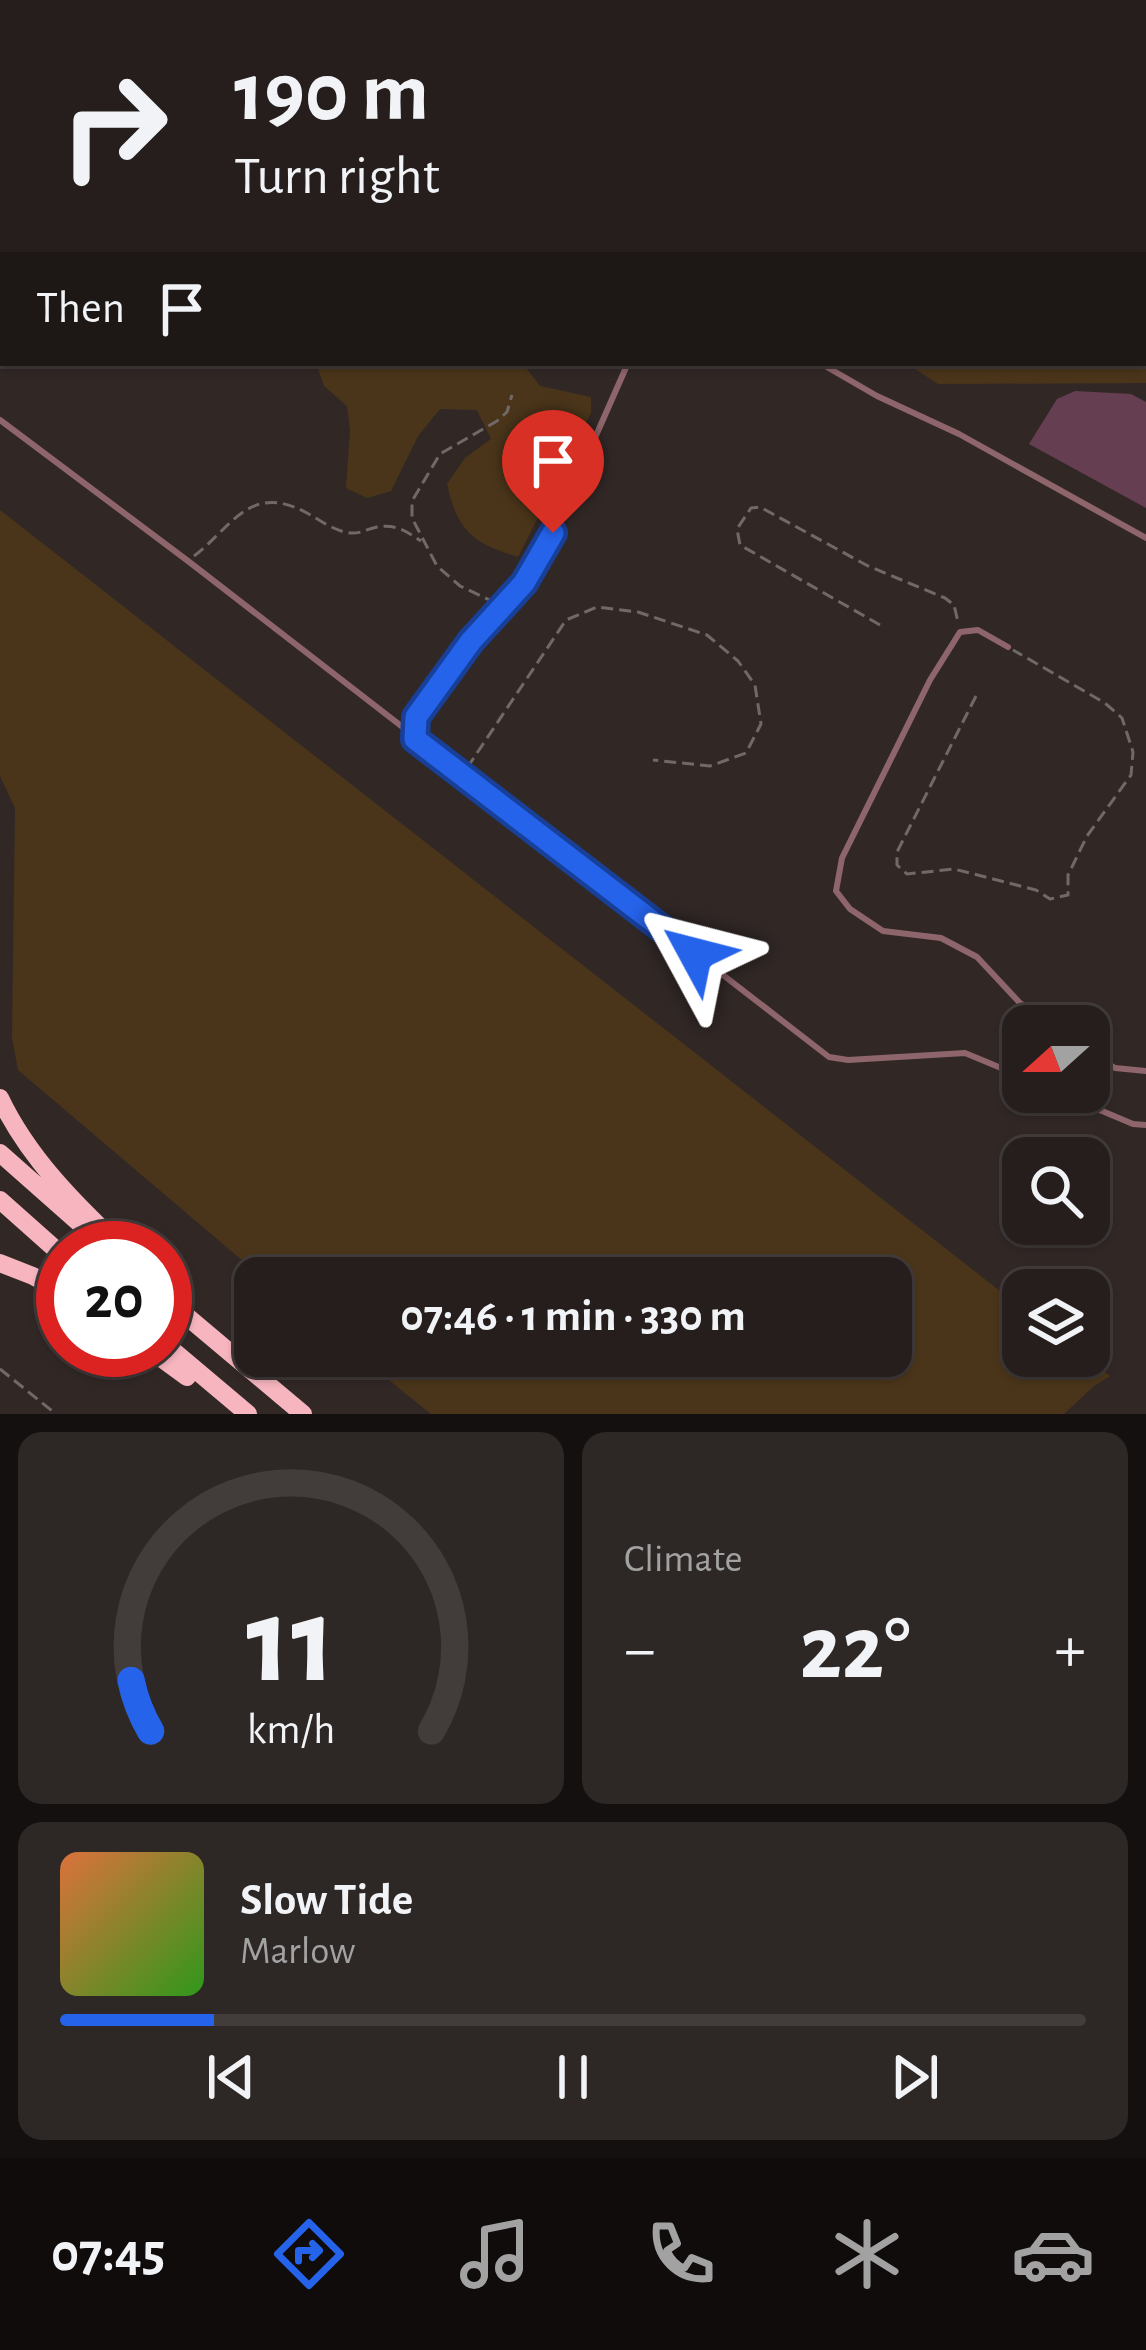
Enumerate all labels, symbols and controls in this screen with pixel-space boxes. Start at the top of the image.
icon: right [36,48,192,204]
text: 190 m [234,52,429,136]
text: Turn right [234,150,440,204]
icon: arrive [149,276,215,342]
text: Then [36,286,125,331]
pin [502,410,604,533]
icon: arrive [520,428,586,494]
position arrow [632,891,758,1017]
north arrow [1002,1005,1110,1113]
map controls [1002,1005,1110,1377]
button: search [1002,1137,1110,1245]
speed limit sign: 20 [36,1221,192,1377]
button: layers [1002,1269,1110,1377]
text: 07:46 · 1 min · 330 m [400,1294,746,1339]
text: Climate [624,1540,742,1579]
text: 11 [246,1580,336,1705]
text: 22° [799,1605,911,1695]
text: − [624,1617,656,1683]
text: + [1054,1617,1086,1683]
text: km/h [247,1709,335,1752]
text: Slow Tide [240,1878,413,1923]
text: Marlow [240,1932,355,1971]
icon: previous [198,2044,264,2110]
icon: pause [540,2044,606,2110]
icon: next [882,2044,948,2110]
icon: directions [267,2212,351,2296]
icon: music [453,2212,537,2296]
icon: phone [639,2212,723,2296]
icon: climate [825,2212,909,2296]
icon: car [1011,2212,1095,2296]
text: 07:45 [51,2227,165,2281]

